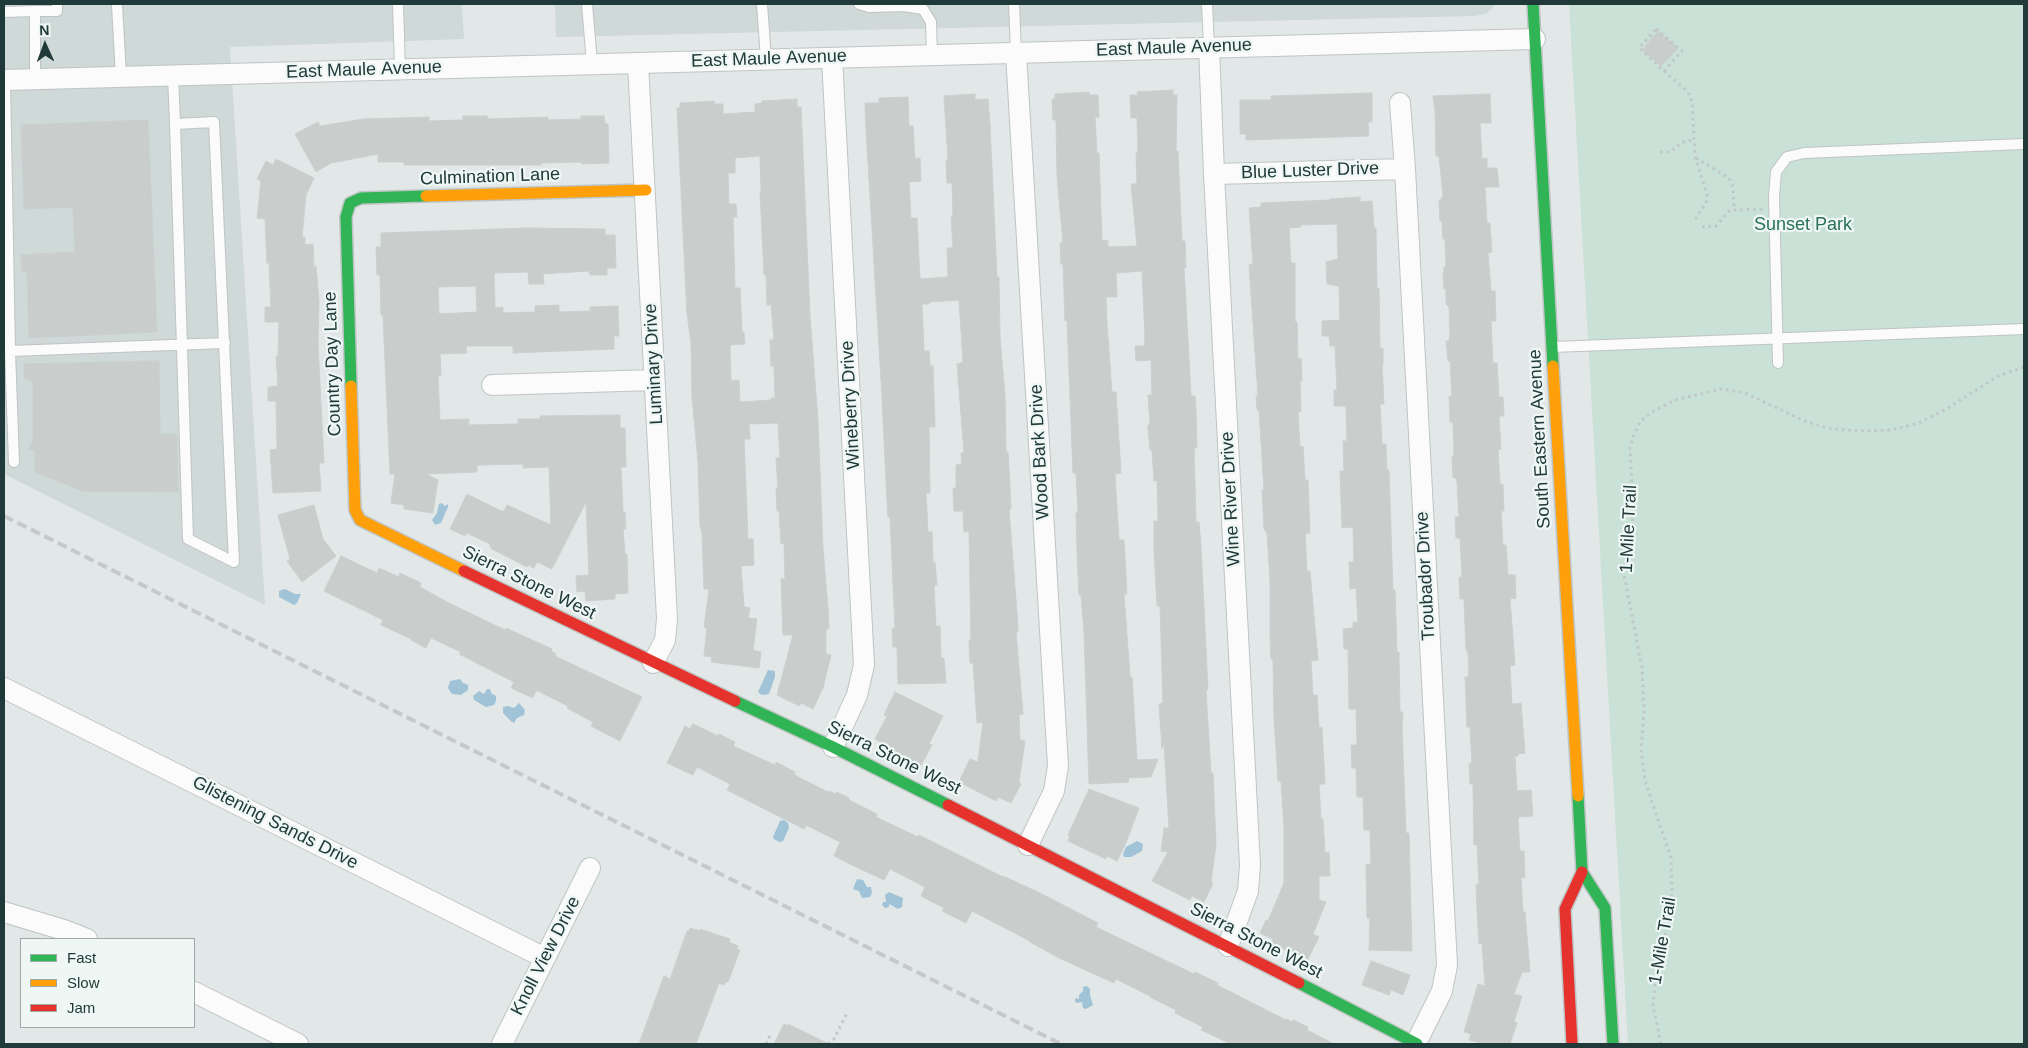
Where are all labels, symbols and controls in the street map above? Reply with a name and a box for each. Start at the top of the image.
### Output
north arrow [20,20,70,70]
text: N [39,22,50,38]
street label: East Maule Avenue [1096,34,1252,62]
street label: East Maule Avenue [691,45,847,73]
street label: East Maule Avenue [286,56,442,84]
street label: Blue Luster Drive [1241,158,1379,184]
street label: Culmination Lane [420,164,560,190]
park label: Sunset Park [1754,214,1852,236]
street label: Country Day Lane [320,291,346,437]
street label: Luminary Drive [640,303,668,425]
street label: Wineberry Drive [837,340,865,470]
street label: South Eastern Avenue [1525,349,1555,529]
street label: Wood Bark Drive [1026,384,1054,520]
street label: Wine River Drive [1217,431,1245,567]
street label: 1-Mile Trail [1616,484,1642,574]
street label: Troubador Drive [1412,511,1440,641]
street label: Sierra Stone West [459,541,599,625]
street label: Sierra Stone West [824,716,964,800]
street label: Glistening Sands Drive [189,772,361,874]
street label: Knoll View Drive [507,893,585,1019]
street label: 1-Mile Trail [1645,896,1681,986]
street label: Sierra Stone West [1186,898,1326,984]
legend [20,938,195,1028]
text: Fast [67,949,96,966]
text: Slow [67,974,100,991]
text: Jam [67,999,95,1016]

